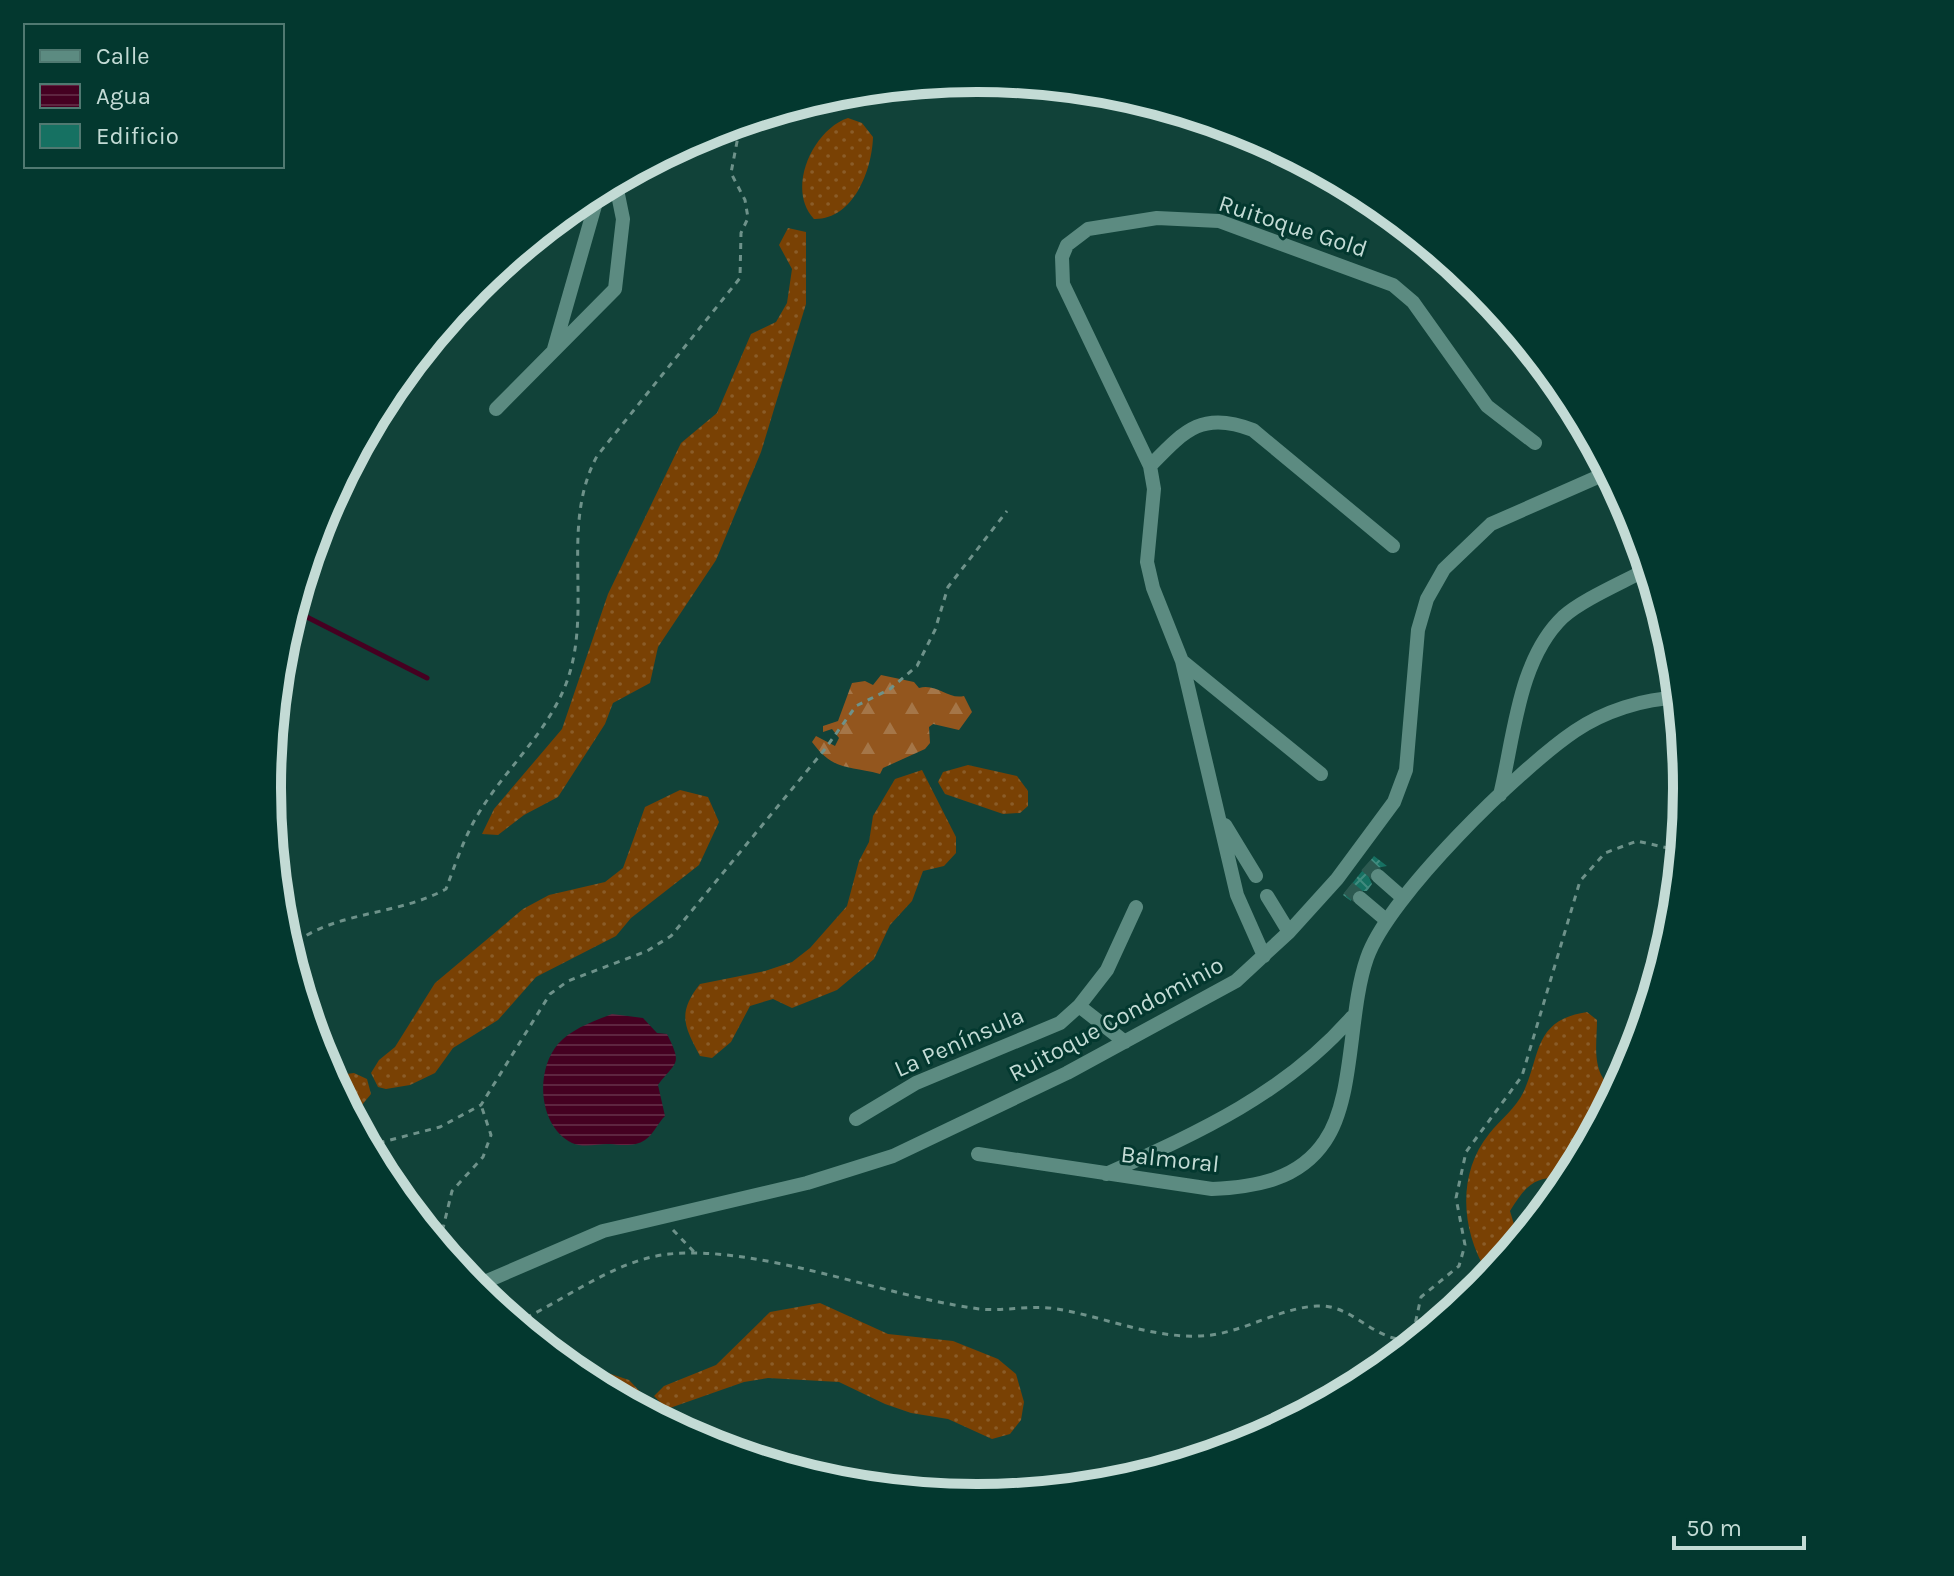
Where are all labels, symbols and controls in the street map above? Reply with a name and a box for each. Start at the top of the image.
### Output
legend [24,24,284,168]
text: Calle [96,42,150,70]
text: Agua [96,82,151,110]
text: Edificio [96,122,179,150]
street label: Ruitoque Gold [1215,189,1371,263]
street label: Ruitoque Condominio [1004,951,1228,1087]
street label: La Península [890,1001,1028,1083]
street label: Balmoral [1119,1140,1221,1178]
scale bar [1674,1500,1804,1550]
text: 50 m [1686,1514,1742,1542]

